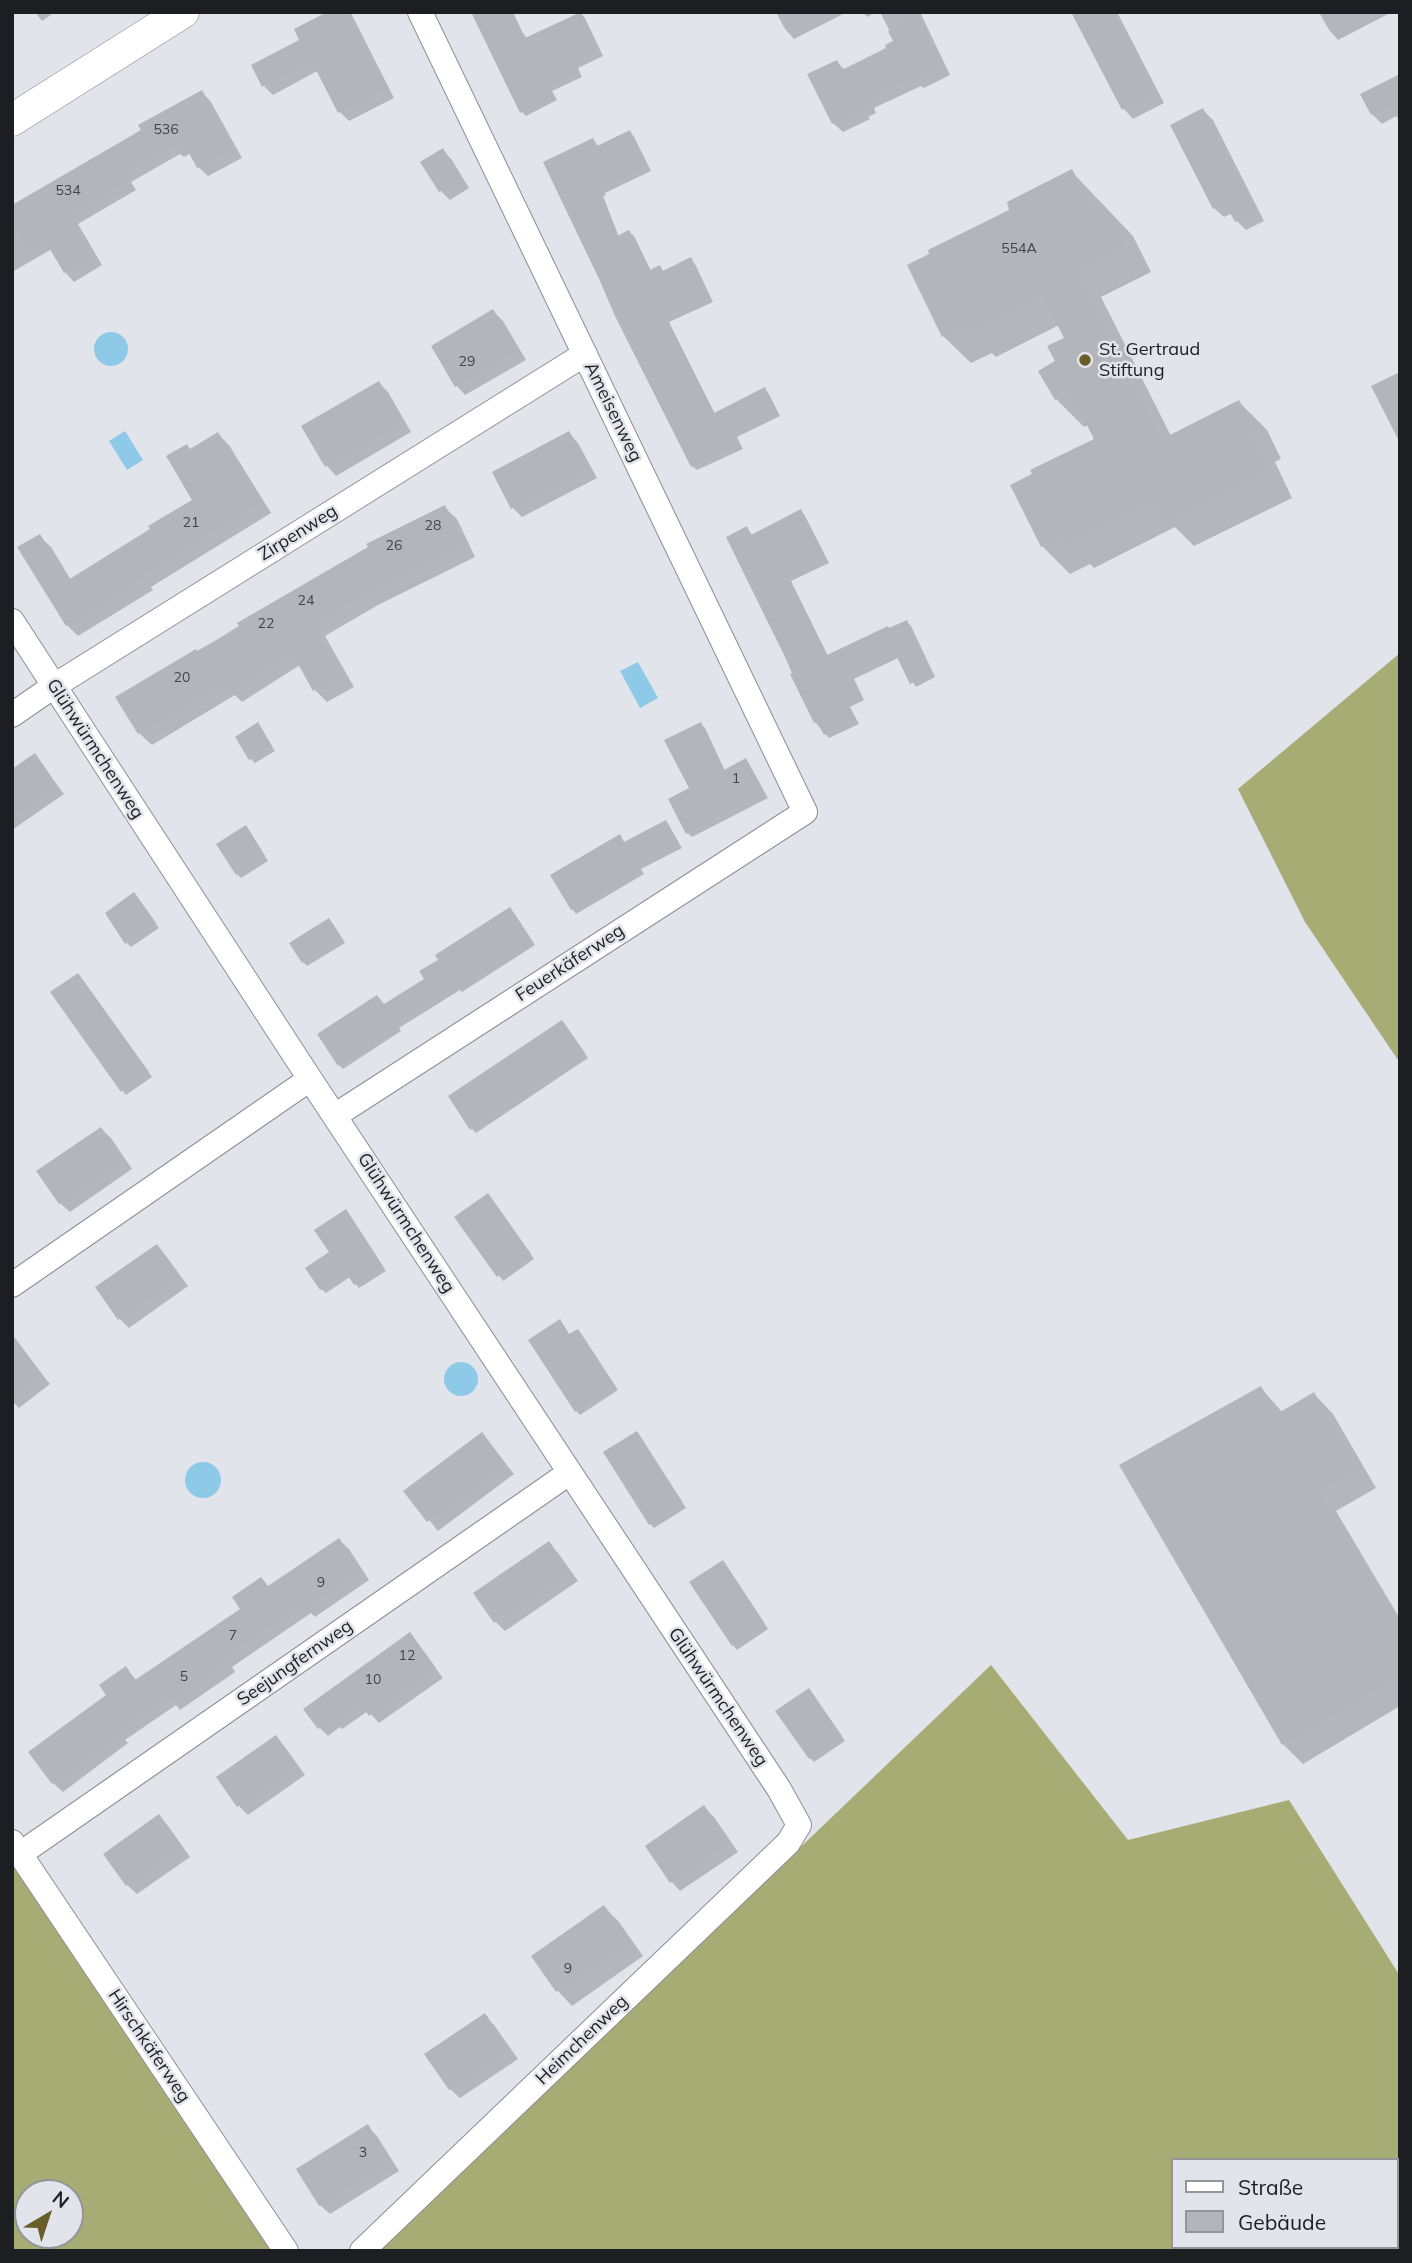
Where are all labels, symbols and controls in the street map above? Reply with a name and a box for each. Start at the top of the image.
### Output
house number: 536 [153,122,179,138]
house number: 534 [55,183,81,199]
house number: 554A [1001,241,1037,257]
place label: St. Gertraud Stiftung [1099,339,1200,382]
marker: St. Gertraud Stiftung [1077,352,1093,368]
house number: 29 [459,354,475,370]
street label: Ameisenweg [580,359,646,465]
street label: Zirpenweg [255,500,341,566]
house number: 21 [183,515,199,531]
house number: 28 [425,518,441,534]
house number: 26 [386,538,402,554]
house number: 24 [298,593,314,609]
house number: 22 [258,616,274,632]
house number: 20 [174,670,190,686]
street label: Glühwürmchenweg [42,675,148,823]
house number: 1 [732,771,740,787]
street label: Feuerkäferweg [512,920,628,1006]
street label: Glühwürmchenweg [353,1149,459,1297]
house number: 9 [317,1575,325,1591]
street label: Seejungfernweg [233,1615,357,1711]
street label: Glühwürmchenweg [664,1624,772,1770]
house number: 7 [229,1628,237,1644]
house number: 12 [399,1648,415,1664]
house number: 5 [180,1669,188,1685]
house number: 10 [365,1672,381,1688]
house number: 9 [564,1961,572,1977]
street label: Hirschkäferweg [103,1985,195,2107]
street label: Heimchenweg [532,1991,632,2089]
house number: 3 [359,2145,367,2161]
legend [1170,2158,1398,2249]
text: Straße [1238,2174,1303,2200]
north arrow [14,2179,84,2249]
text: N [48,2185,74,2213]
text: Gebäude [1238,2209,1326,2235]

